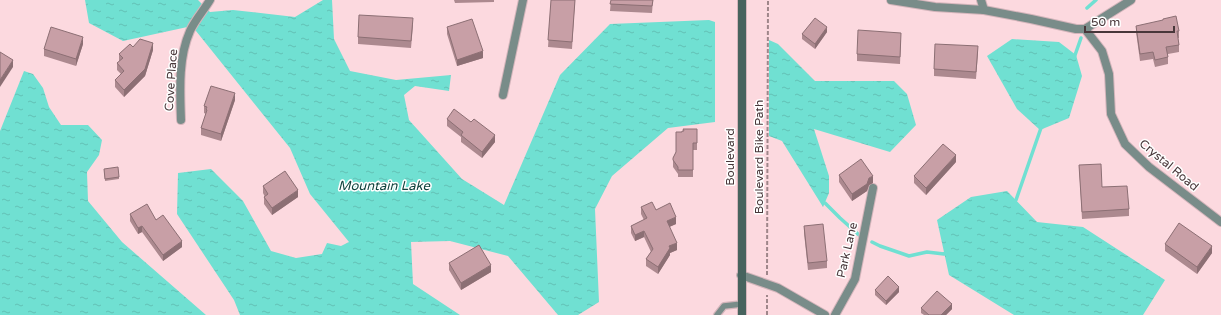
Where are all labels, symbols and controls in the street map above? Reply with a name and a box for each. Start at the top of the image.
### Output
scale bar [1085,8,1174,34]
text: 50 m [1091,15,1120,29]
street label: Cove Place [162,48,180,112]
street label: Boulevard Bike Path [752,100,766,214]
street label: Boulevard [723,128,737,186]
street label: Crystal Road [1137,136,1201,194]
water label: Mountain Lake [338,178,431,194]
street label: Park Lane [834,221,860,279]

